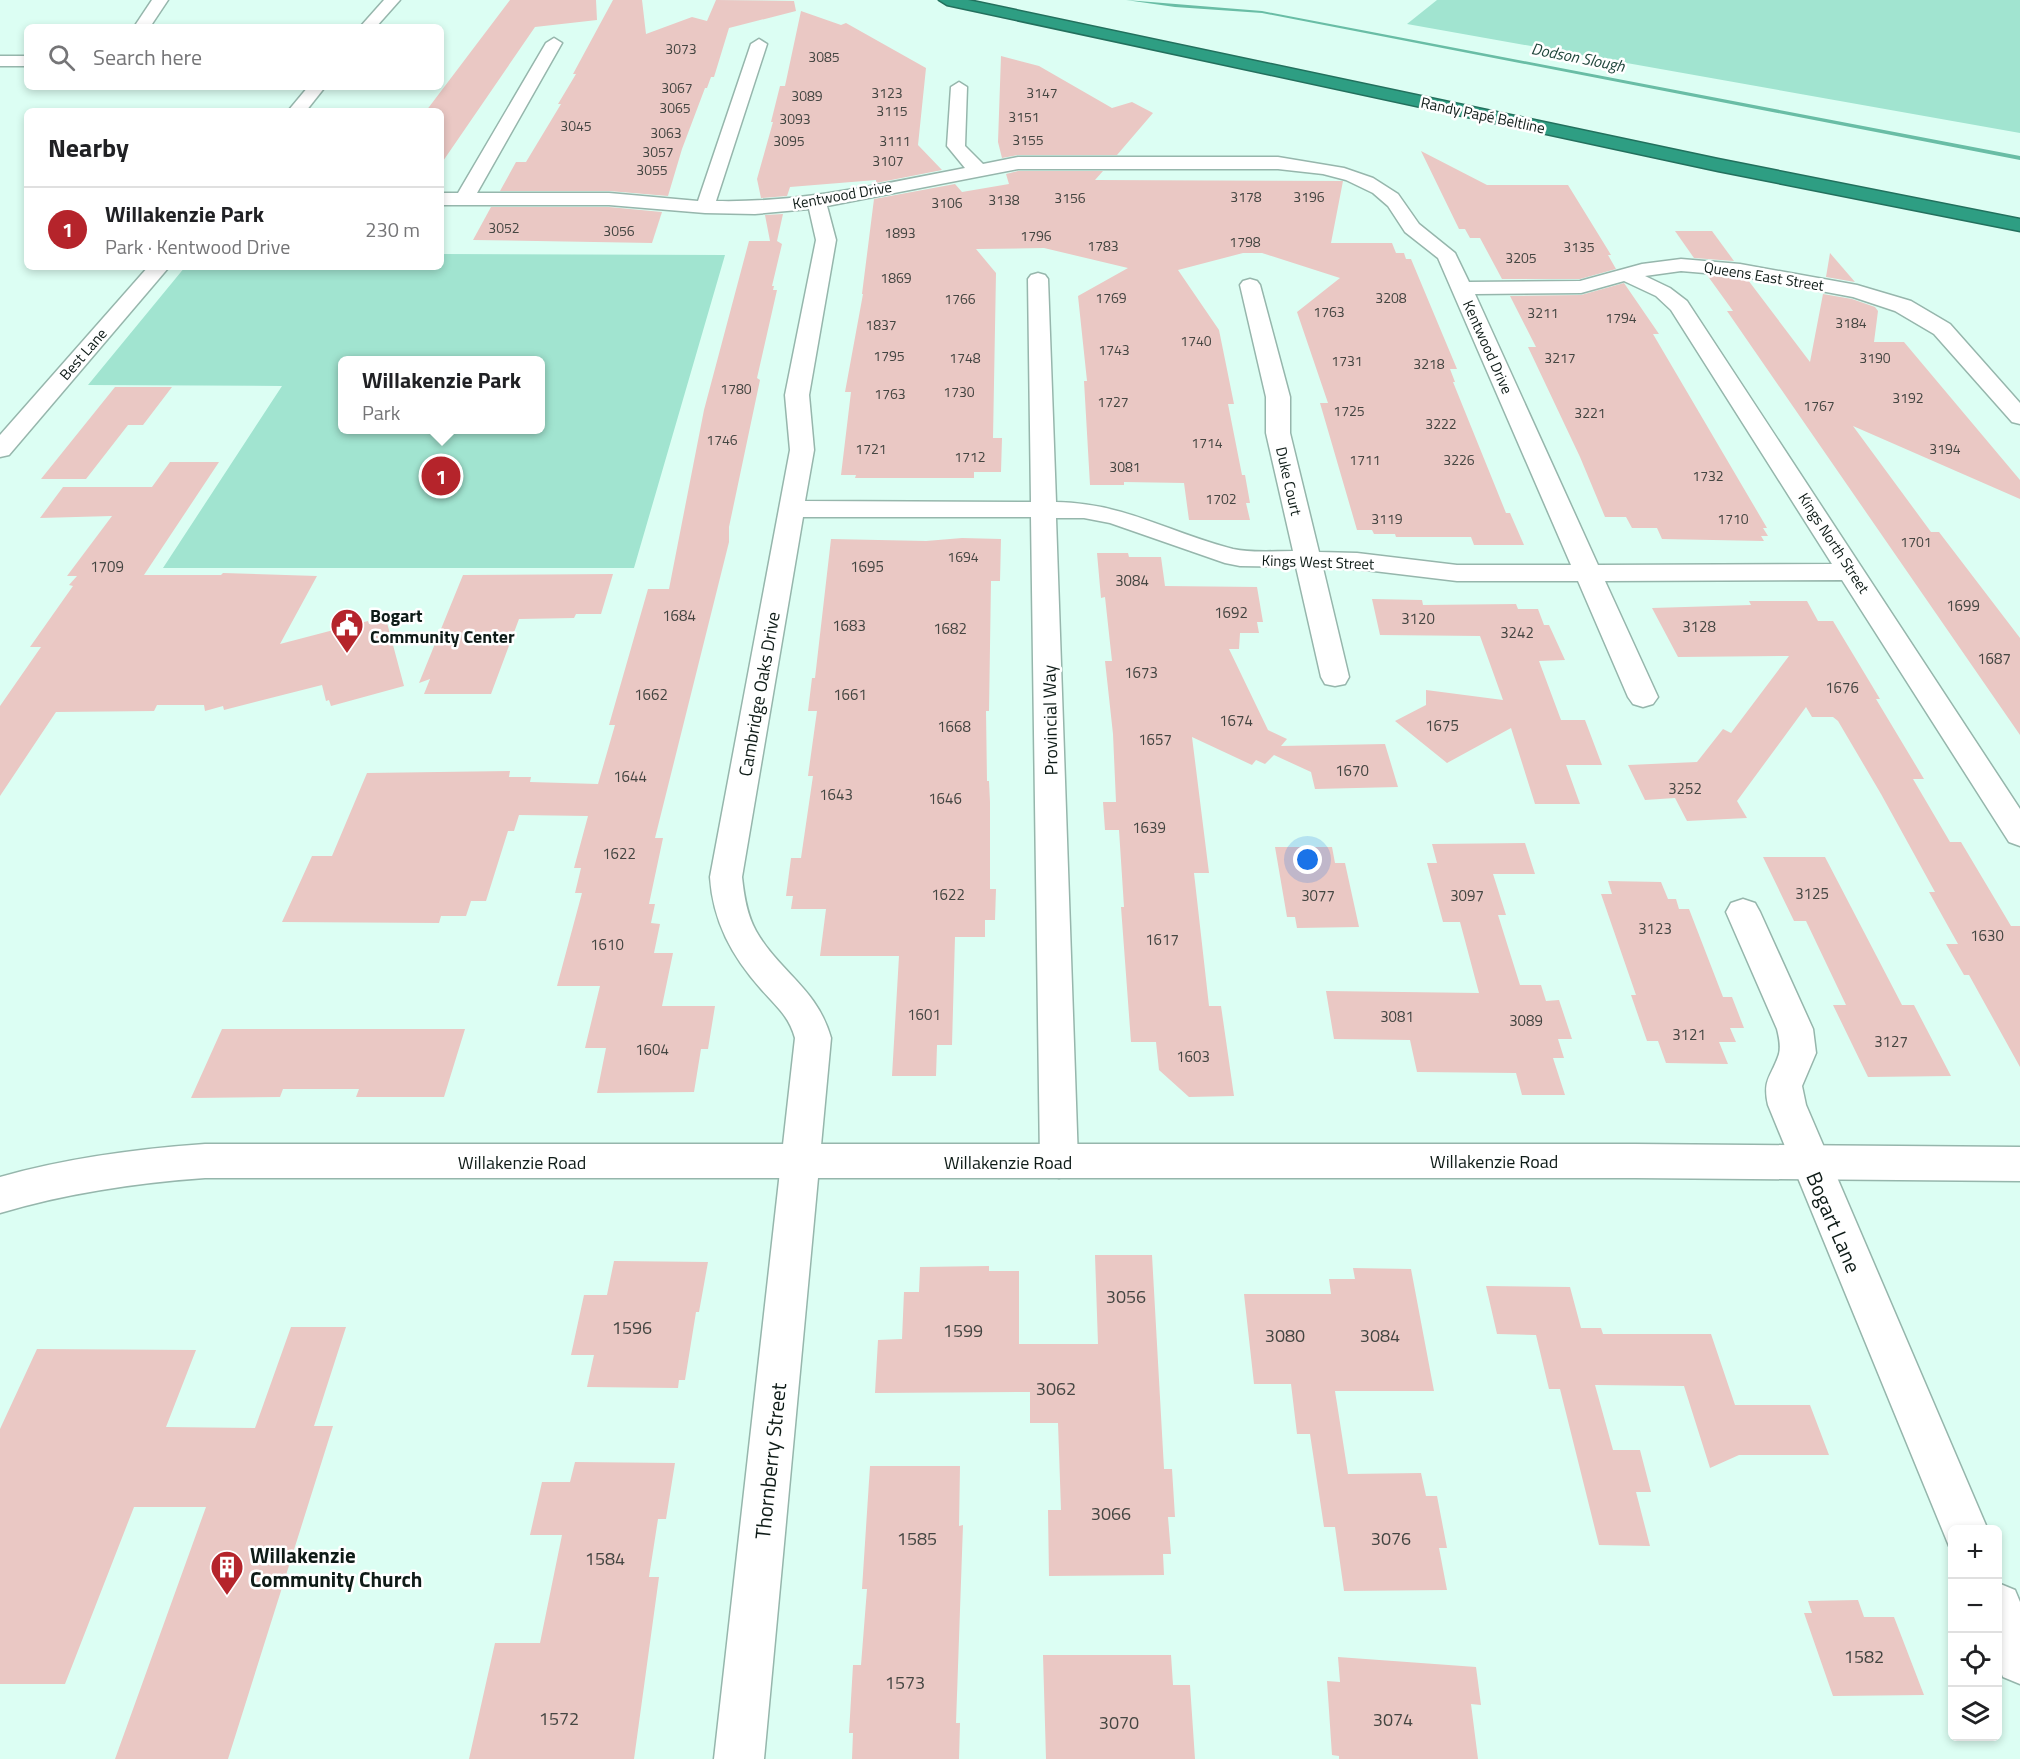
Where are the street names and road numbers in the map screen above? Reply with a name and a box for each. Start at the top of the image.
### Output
street label: Randy Papé Beltline [1419,91,1547,139]
street label: Kentwood Drive [791,175,893,215]
street label: Queens East Street [1702,255,1826,297]
street label: Kentwood Drive [1457,296,1519,398]
street label: Best Lane [54,323,112,385]
street label: Duke Court [1270,444,1308,518]
street label: Kings North Street [1793,488,1876,599]
street label: Kings West Street [1261,549,1375,575]
street label: Cambridge Oaks Drive [731,610,787,778]
street label: Provincial Way [1036,664,1064,776]
street label: Willakenzie Road [1430,1148,1558,1175]
street label: Willakenzie Road [458,1149,586,1176]
street label: Willakenzie Road [944,1149,1072,1176]
street label: Bogart Lane [1798,1166,1870,1278]
street label: Thornberry Street [746,1381,794,1541]

